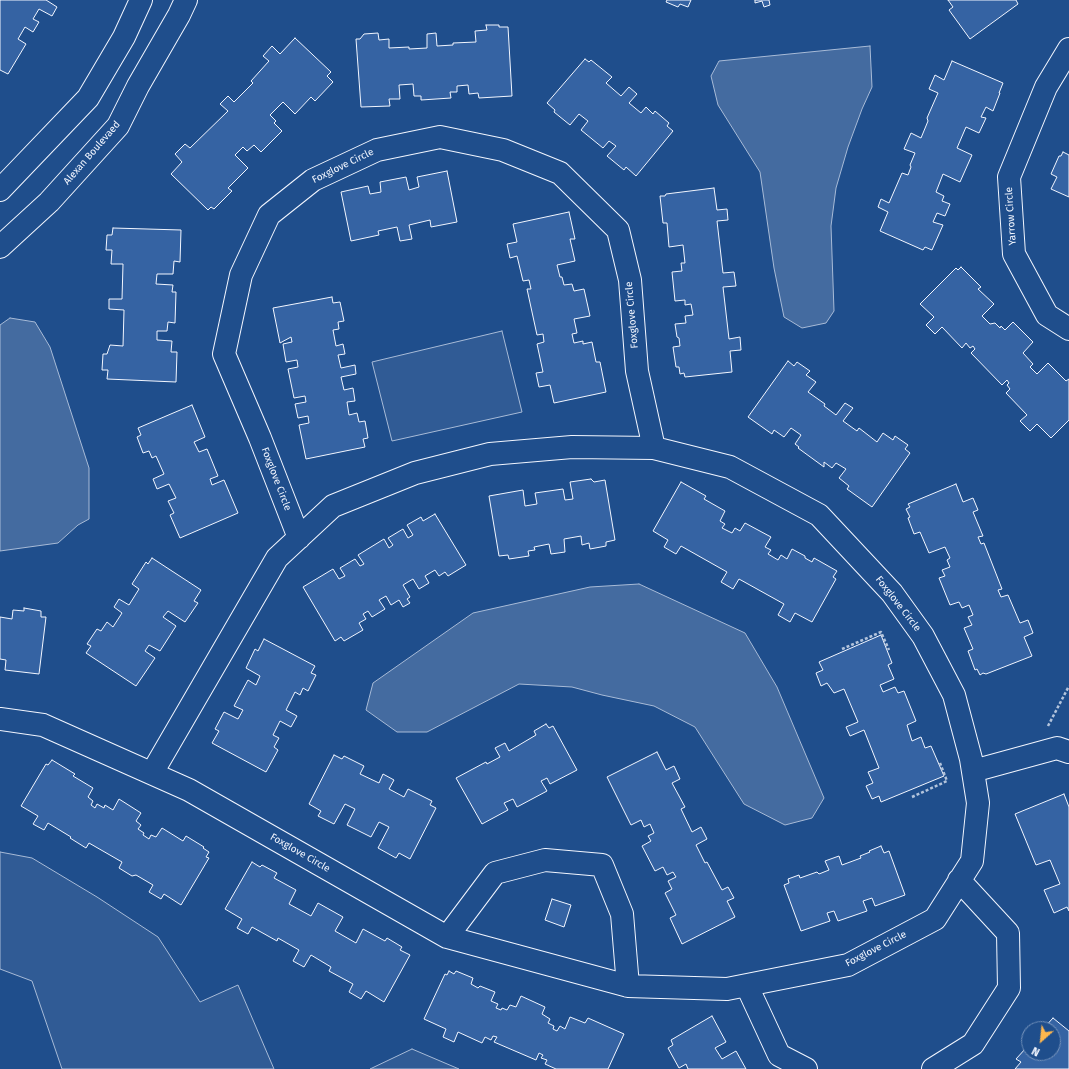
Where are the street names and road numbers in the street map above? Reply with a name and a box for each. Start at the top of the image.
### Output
street label: Alexan Boulevaed [61,119,123,187]
street label: Foxglove Circle [310,146,376,186]
street label: Yarrow Circle [1003,186,1019,246]
street label: Foxglove Circle [623,281,641,349]
street label: Foxglove Circle [258,446,294,512]
street label: Foxglove Circle [873,574,923,634]
street label: Foxglove Circle [268,831,332,875]
street label: Foxglove Circle [843,928,909,970]

